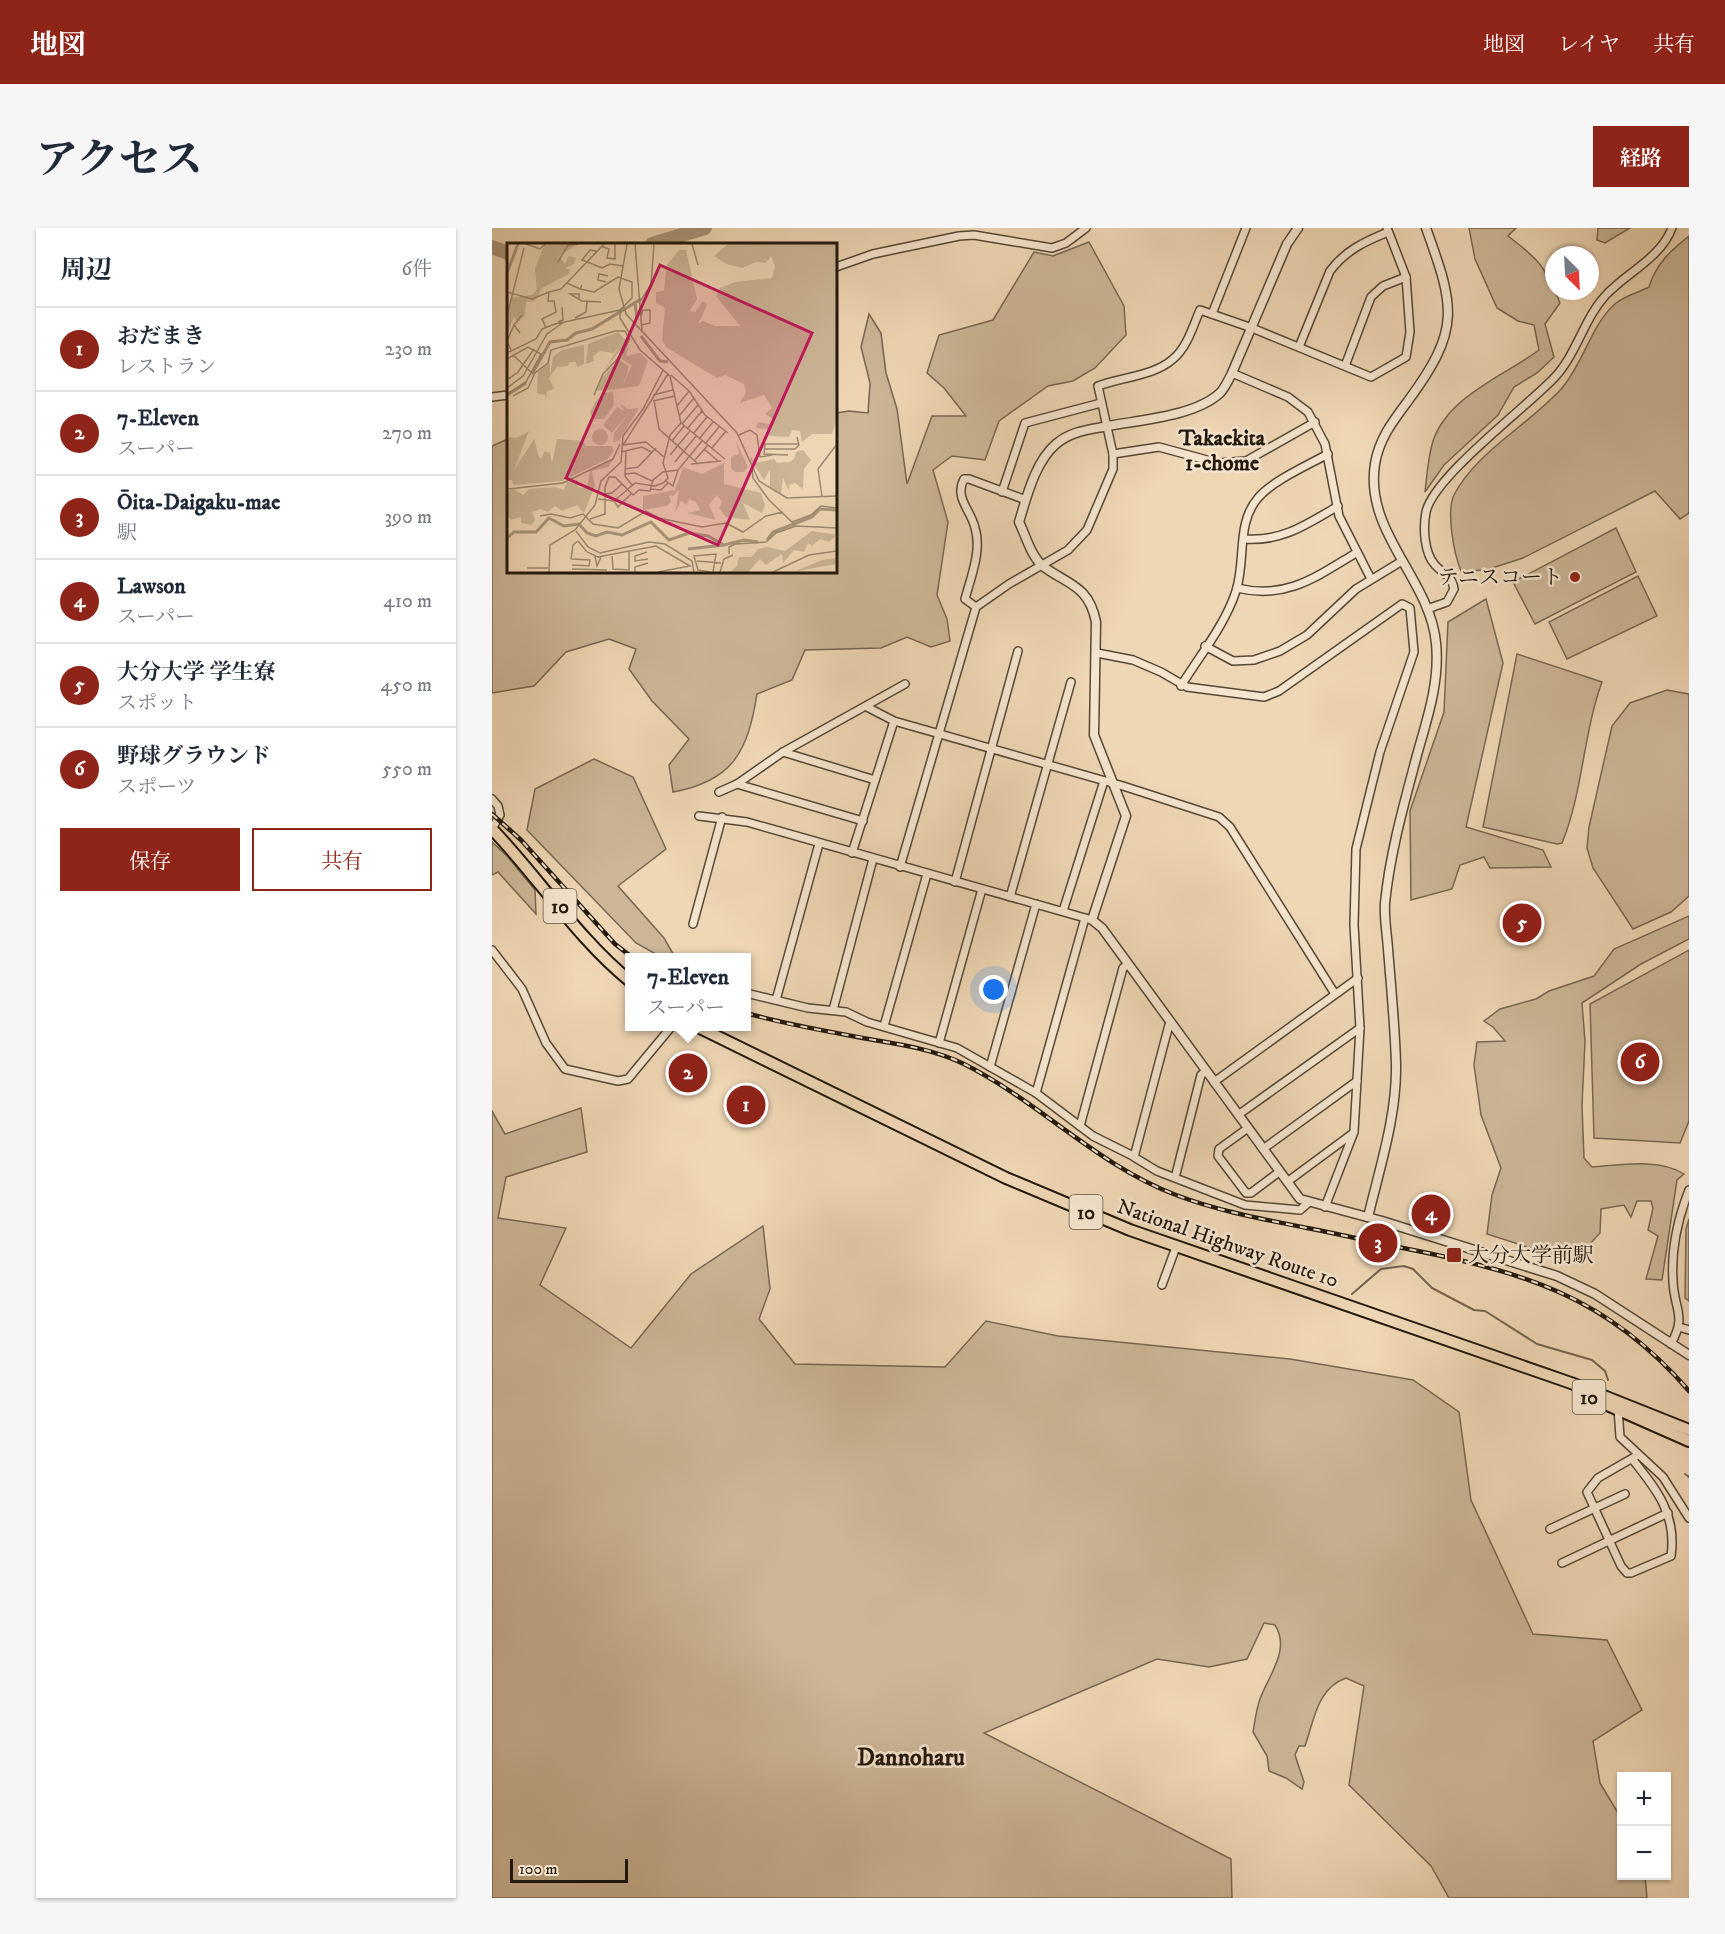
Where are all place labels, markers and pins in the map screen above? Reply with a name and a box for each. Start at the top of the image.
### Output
place label: テニスコート [1438,565,1563,591]
marker: テニスコート [1568,570,1582,584]
pin: 5 [1502,900,1542,946]
pin: 6 [1620,1040,1660,1084]
pin: 2 [668,1050,708,1096]
pin: 1 [726,1082,766,1128]
pin: 4 [1412,1192,1450,1236]
pin: 3 [1358,1220,1398,1266]
place label: 大分大学前駅 [1468,1243,1594,1269]
marker: 大分大学前駅 [1445,1246,1463,1264]

